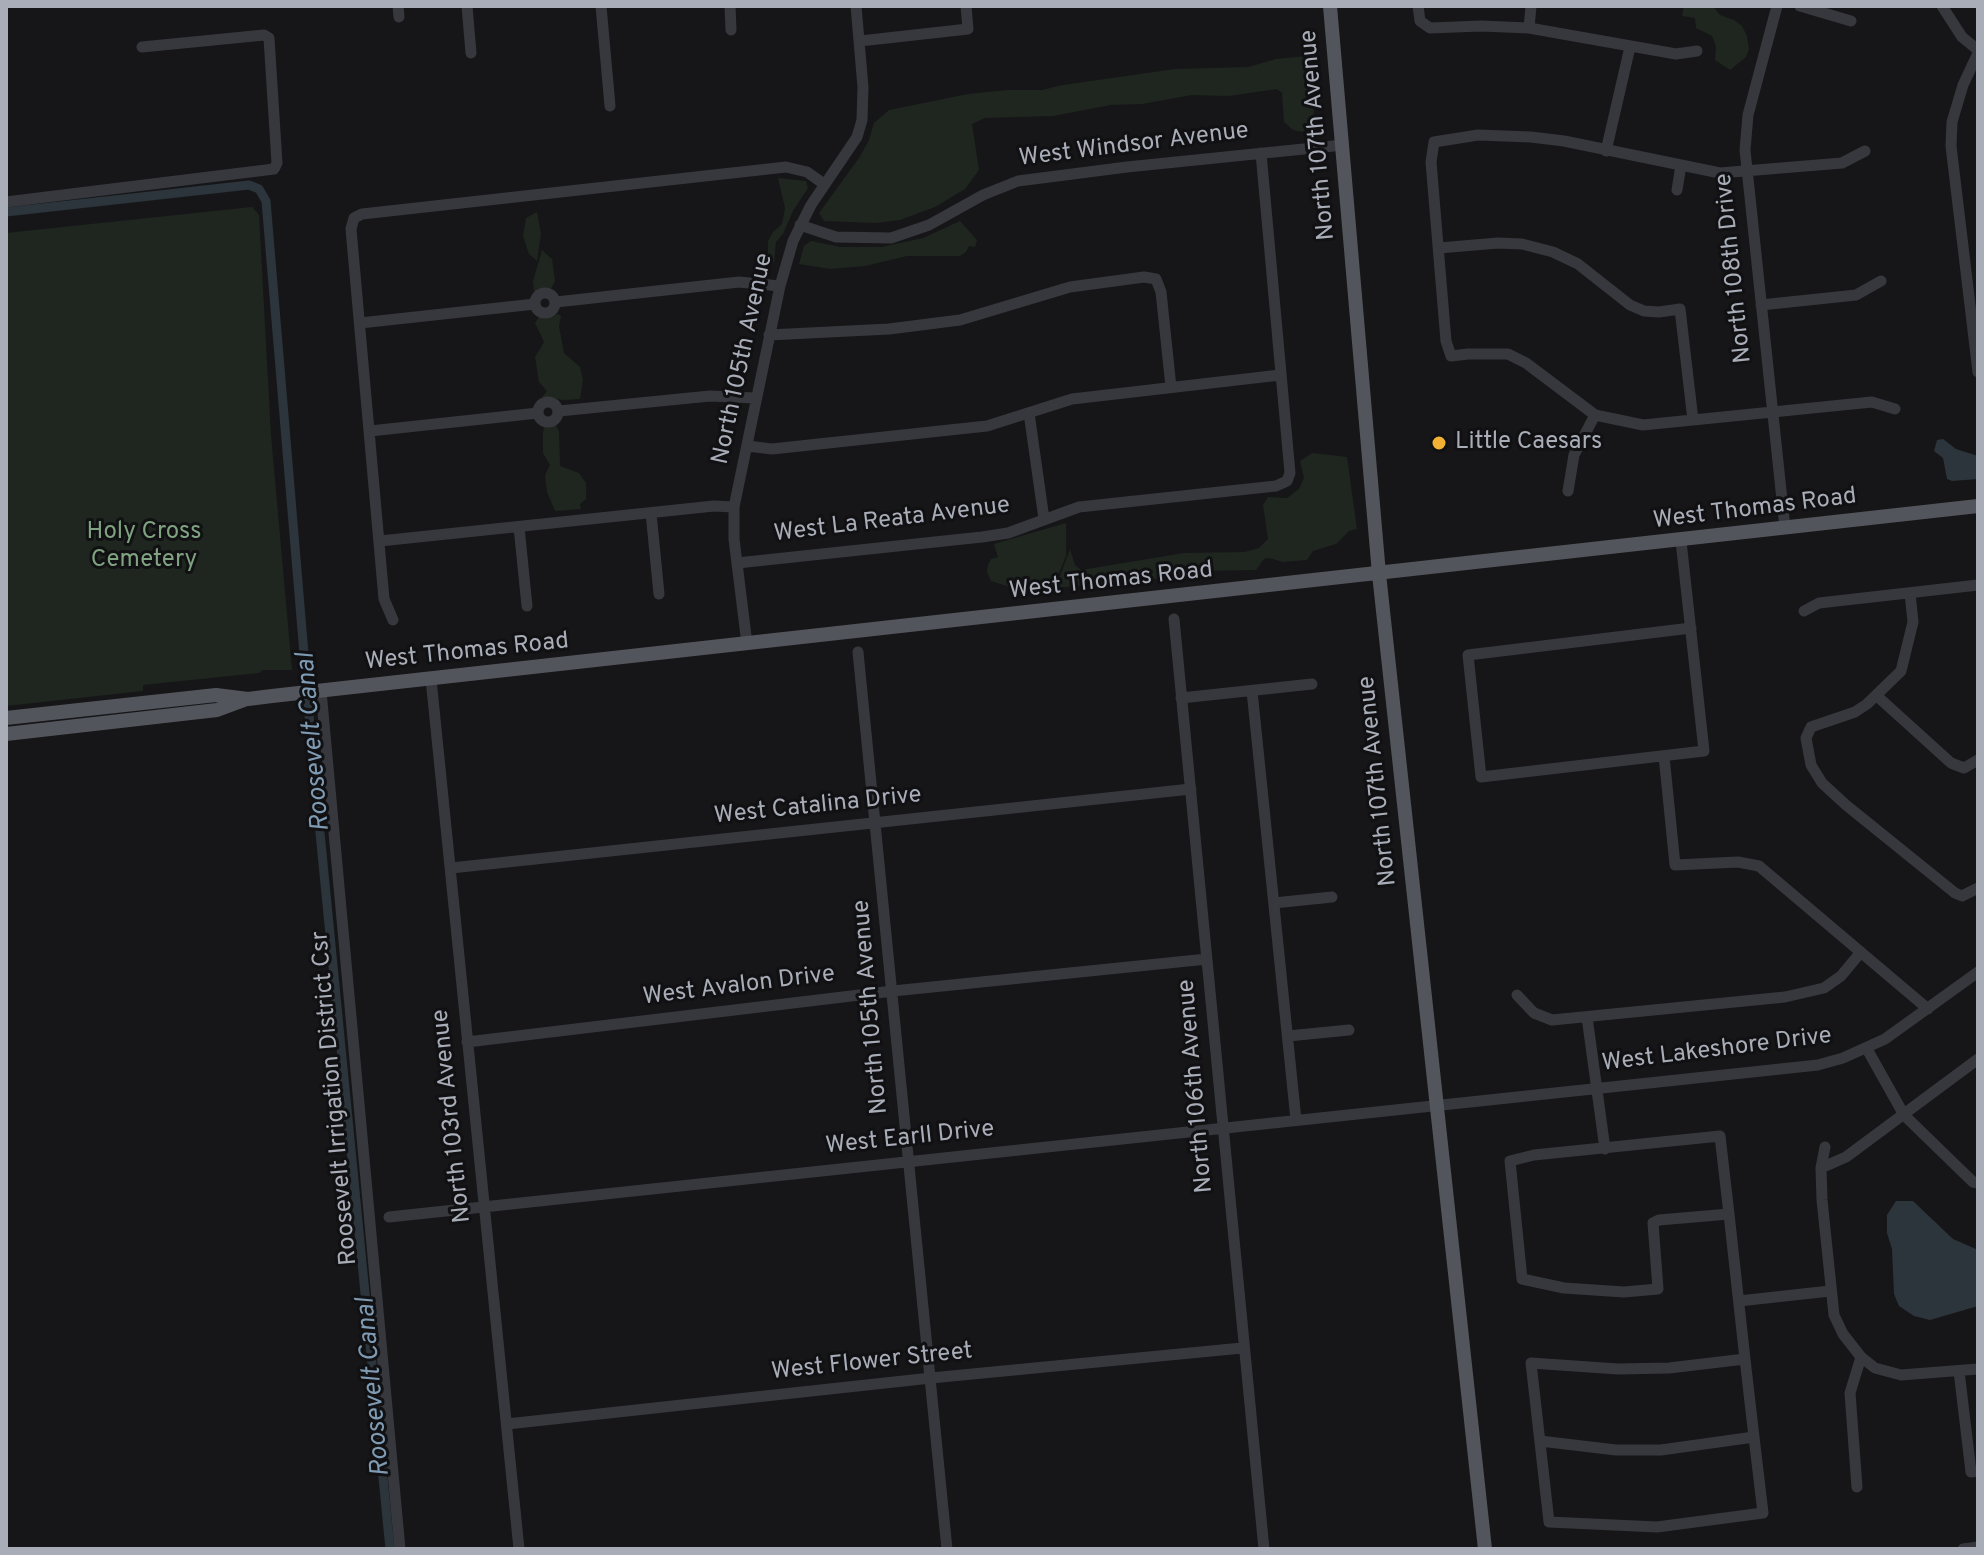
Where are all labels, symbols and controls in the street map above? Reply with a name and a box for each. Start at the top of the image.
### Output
street label: North 107th Avenue [1295,29,1343,241]
street label: West Windsor Avenue [1018,118,1250,174]
street label: North 108th Drive [1711,172,1759,364]
street label: North 105th Avenue [708,251,780,467]
place label: Little Caesars [1455,429,1602,457]
marker: Little Caesars [1430,434,1448,452]
street label: West Thomas Road [1652,483,1858,537]
street label: West La Reata Avenue [772,492,1012,550]
park label: Holy Cross Cemetery [87,519,201,575]
street label: West Thomas Road [1008,557,1214,607]
street label: West Thomas Road [364,628,570,678]
water label: Roosevelt Canal [292,651,338,833]
street label: North 107th Avenue [1354,674,1404,888]
street label: West Catalina Drive [713,782,923,832]
street label: North 105th Avenue [848,899,896,1115]
street label: Roosevelt Irrigation District Csr [307,930,365,1266]
street label: West Avalon Drive [641,961,837,1013]
street label: North 106th Avenue [1173,978,1221,1194]
street label: North 103rd Avenue [427,1008,479,1224]
street label: West Lakeshore Drive [1600,1023,1834,1079]
street label: West Earll Drive [824,1116,996,1162]
water label: Roosevelt Canal [352,1296,398,1478]
street label: West Flower Street [770,1338,974,1388]

